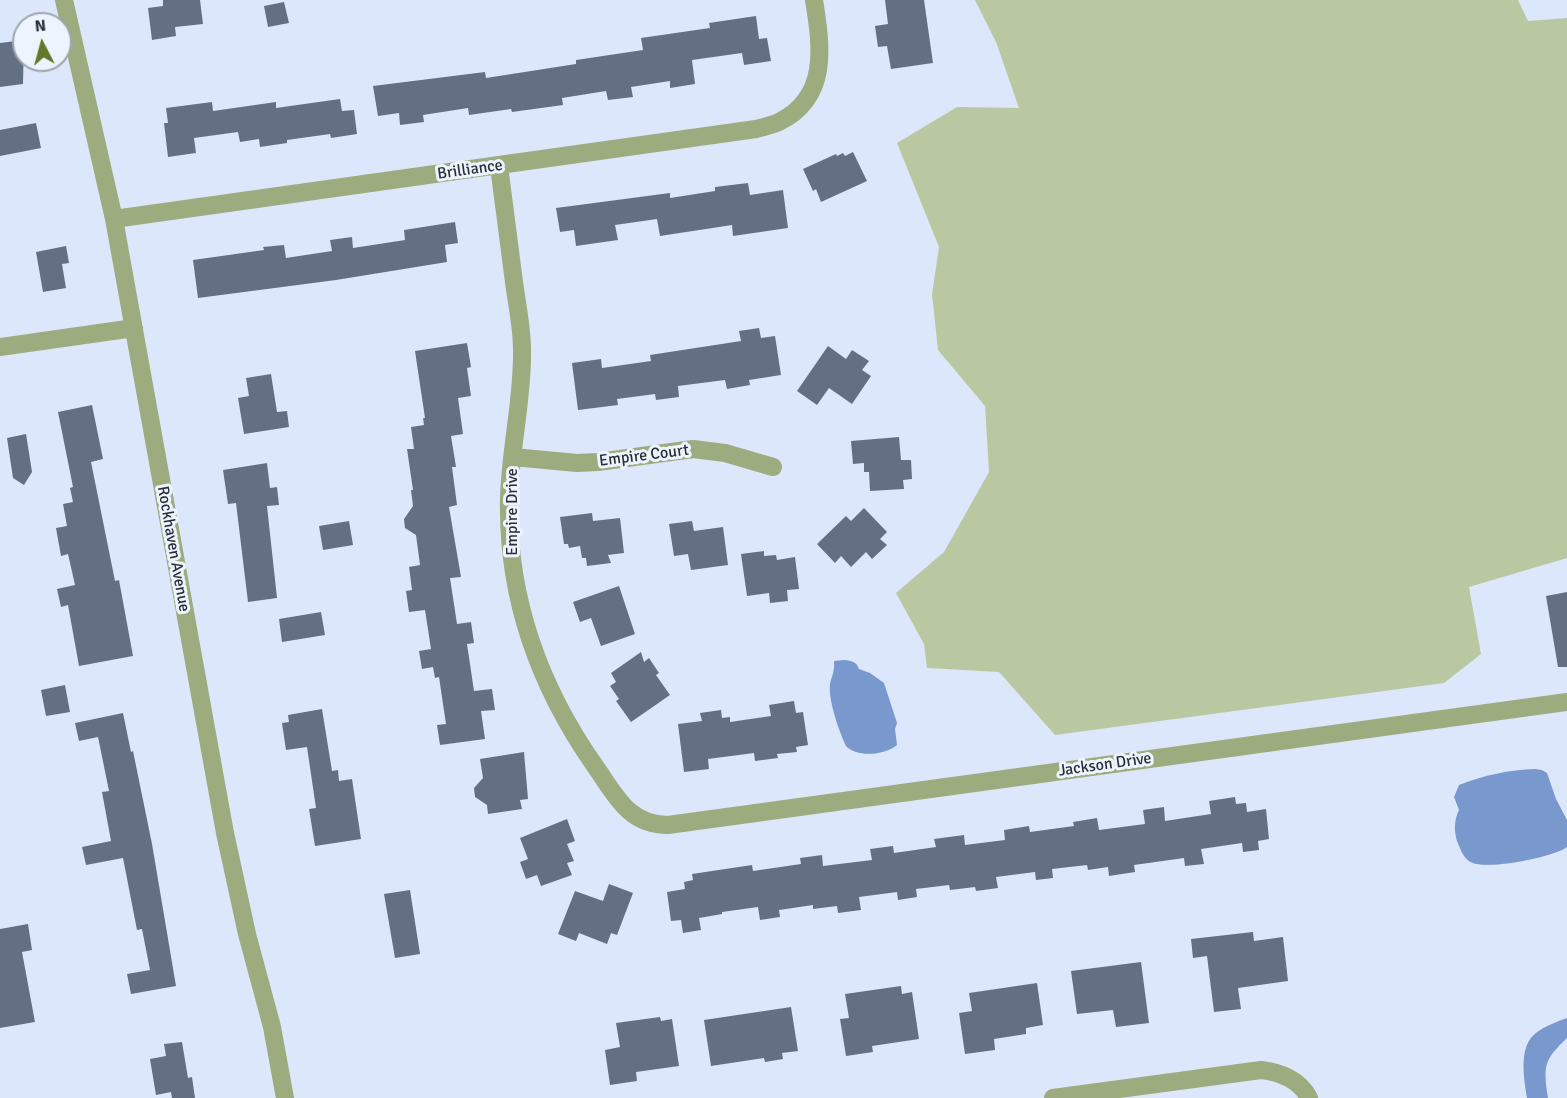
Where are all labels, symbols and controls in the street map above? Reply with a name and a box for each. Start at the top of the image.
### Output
north arrow [12,12,72,72]
text: N [34,16,47,37]
street label: Brilliance [436,156,504,184]
street label: Empire Court [598,441,690,471]
street label: Empire Drive [503,468,523,556]
street label: Rockhaven Avenue [152,485,194,613]
street label: Jackson Drive [1057,749,1153,781]

